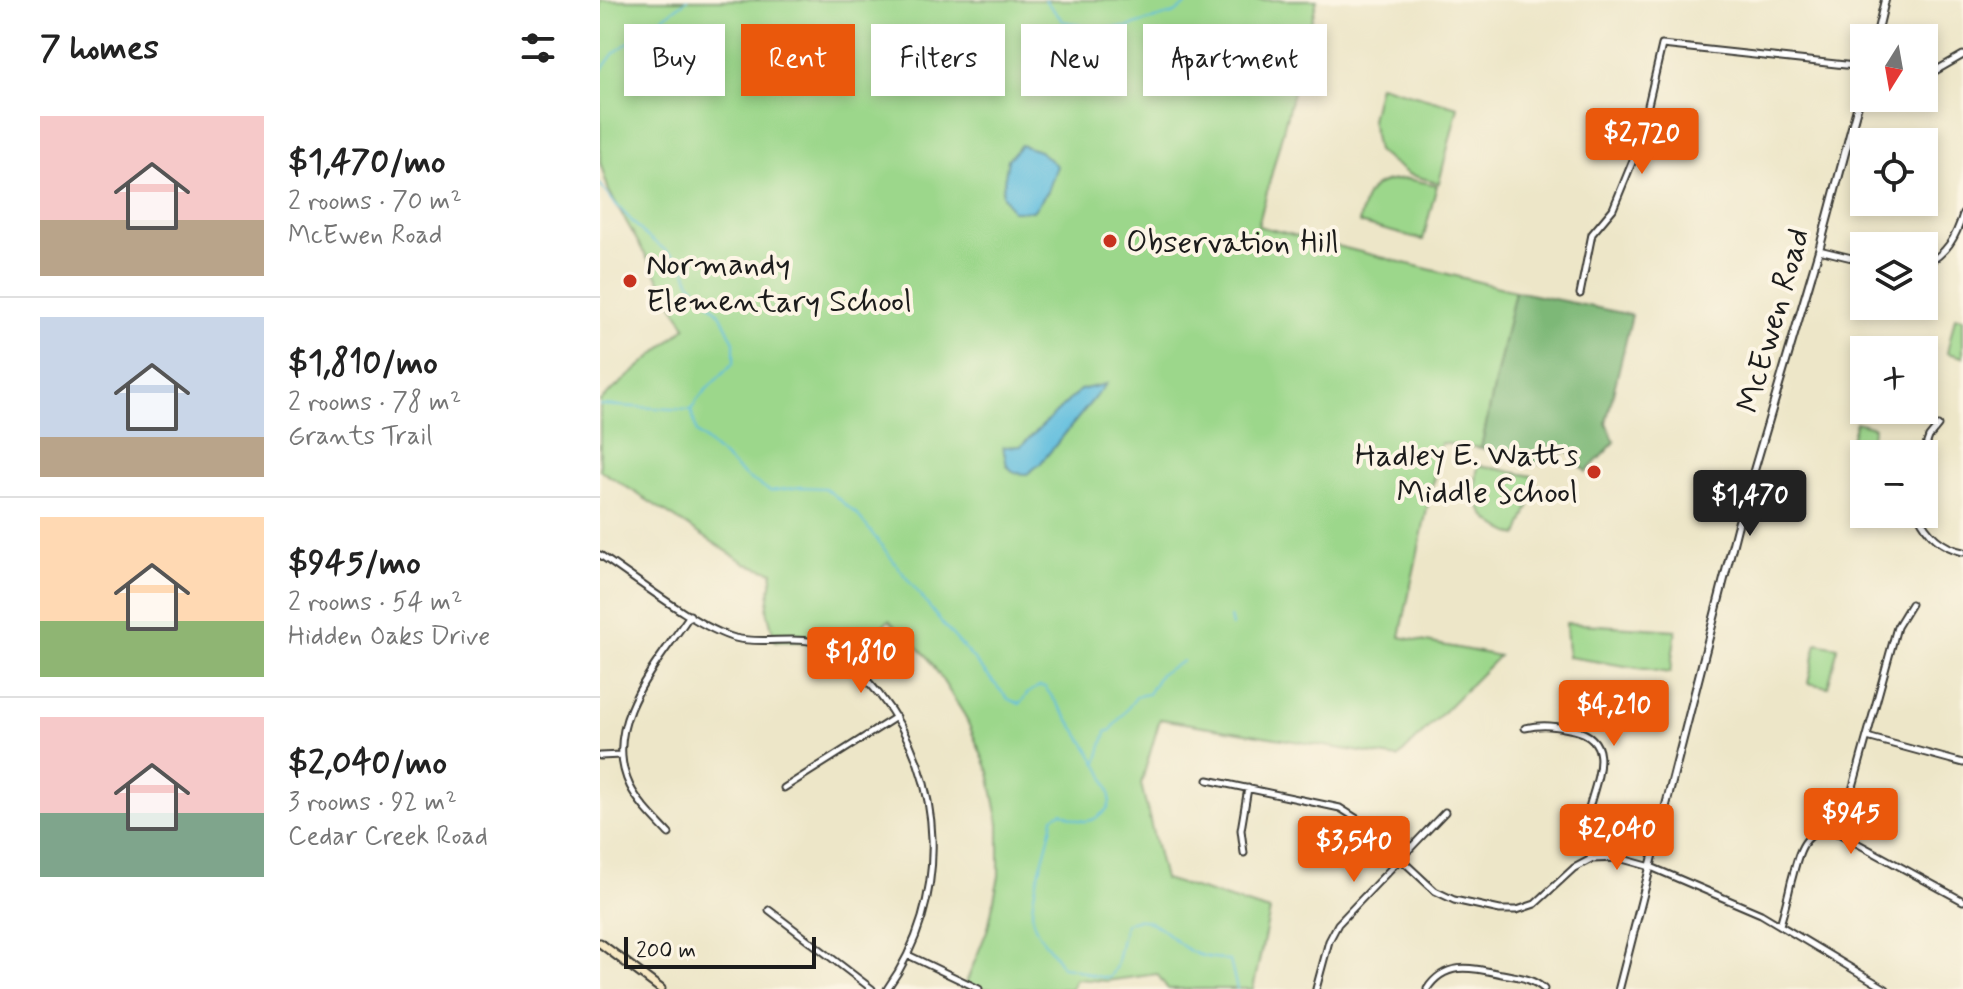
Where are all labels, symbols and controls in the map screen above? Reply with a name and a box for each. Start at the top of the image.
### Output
chip: Buy [624,24,725,96]
chip: Rent [741,24,855,96]
chip: Filters [871,24,1005,96]
chip: New [1021,24,1127,96]
chip: Apartment [1143,24,1327,96]
north arrow [1850,24,1938,112]
map controls [1850,24,1938,528]
text: 7 homes [40,26,159,71]
icon: filters [516,26,560,70]
pin: $2,720 [1577,108,1707,176]
text: $2,720 [1604,117,1680,151]
button: locate [1850,128,1938,216]
text: $1,470/mo [288,140,446,185]
icon: home [104,148,200,244]
text: 2 rooms · 70 m² [288,185,462,219]
text: McEwen Road [288,219,442,253]
place label: Observation Hill [1126,222,1339,264]
street label: McEwen Road [1728,223,1820,418]
marker: Observation Hill [1101,232,1119,250]
button: layers [1850,232,1938,320]
place label: Normandy Elementary School [646,244,912,323]
marker: Normandy Elementary School [621,272,639,290]
button: + [1850,336,1938,424]
text: $1,810/mo [288,341,438,386]
icon: home [104,349,200,445]
text: 2 rooms · 78 m² [288,386,461,420]
text: Grants Trail [288,420,433,454]
place label: Hadley E. Watts Middle School [1355,435,1578,514]
button: − [1850,440,1938,528]
marker: Hadley E. Watts Middle School [1585,463,1603,481]
pin: $1,470 [1685,470,1815,538]
text: $1,470 [1711,479,1789,513]
text: $945/mo [288,541,421,586]
icon: home [104,549,200,645]
text: 2 rooms · 54 m² [288,586,463,620]
text: Hidden Oaks Drive [288,620,490,654]
pin: $1,810 [796,627,926,695]
text: $1,810 [825,636,897,670]
pin: $4,210 [1549,680,1679,748]
text: $4,210 [1577,689,1651,723]
text: $2,040/mo [288,741,447,786]
icon: home [104,749,200,845]
text: 3 rooms · 92 m² [288,786,457,820]
pin: $945 [1804,788,1898,856]
text: $945 [1822,797,1880,831]
pin: $2,040 [1552,804,1682,872]
text: $2,040 [1578,813,1656,847]
pin: $3,540 [1289,816,1419,884]
text: Cedar Creek Road [288,820,488,854]
text: $3,540 [1316,825,1392,859]
scale bar [624,933,816,969]
text: 200 m [636,937,696,965]

